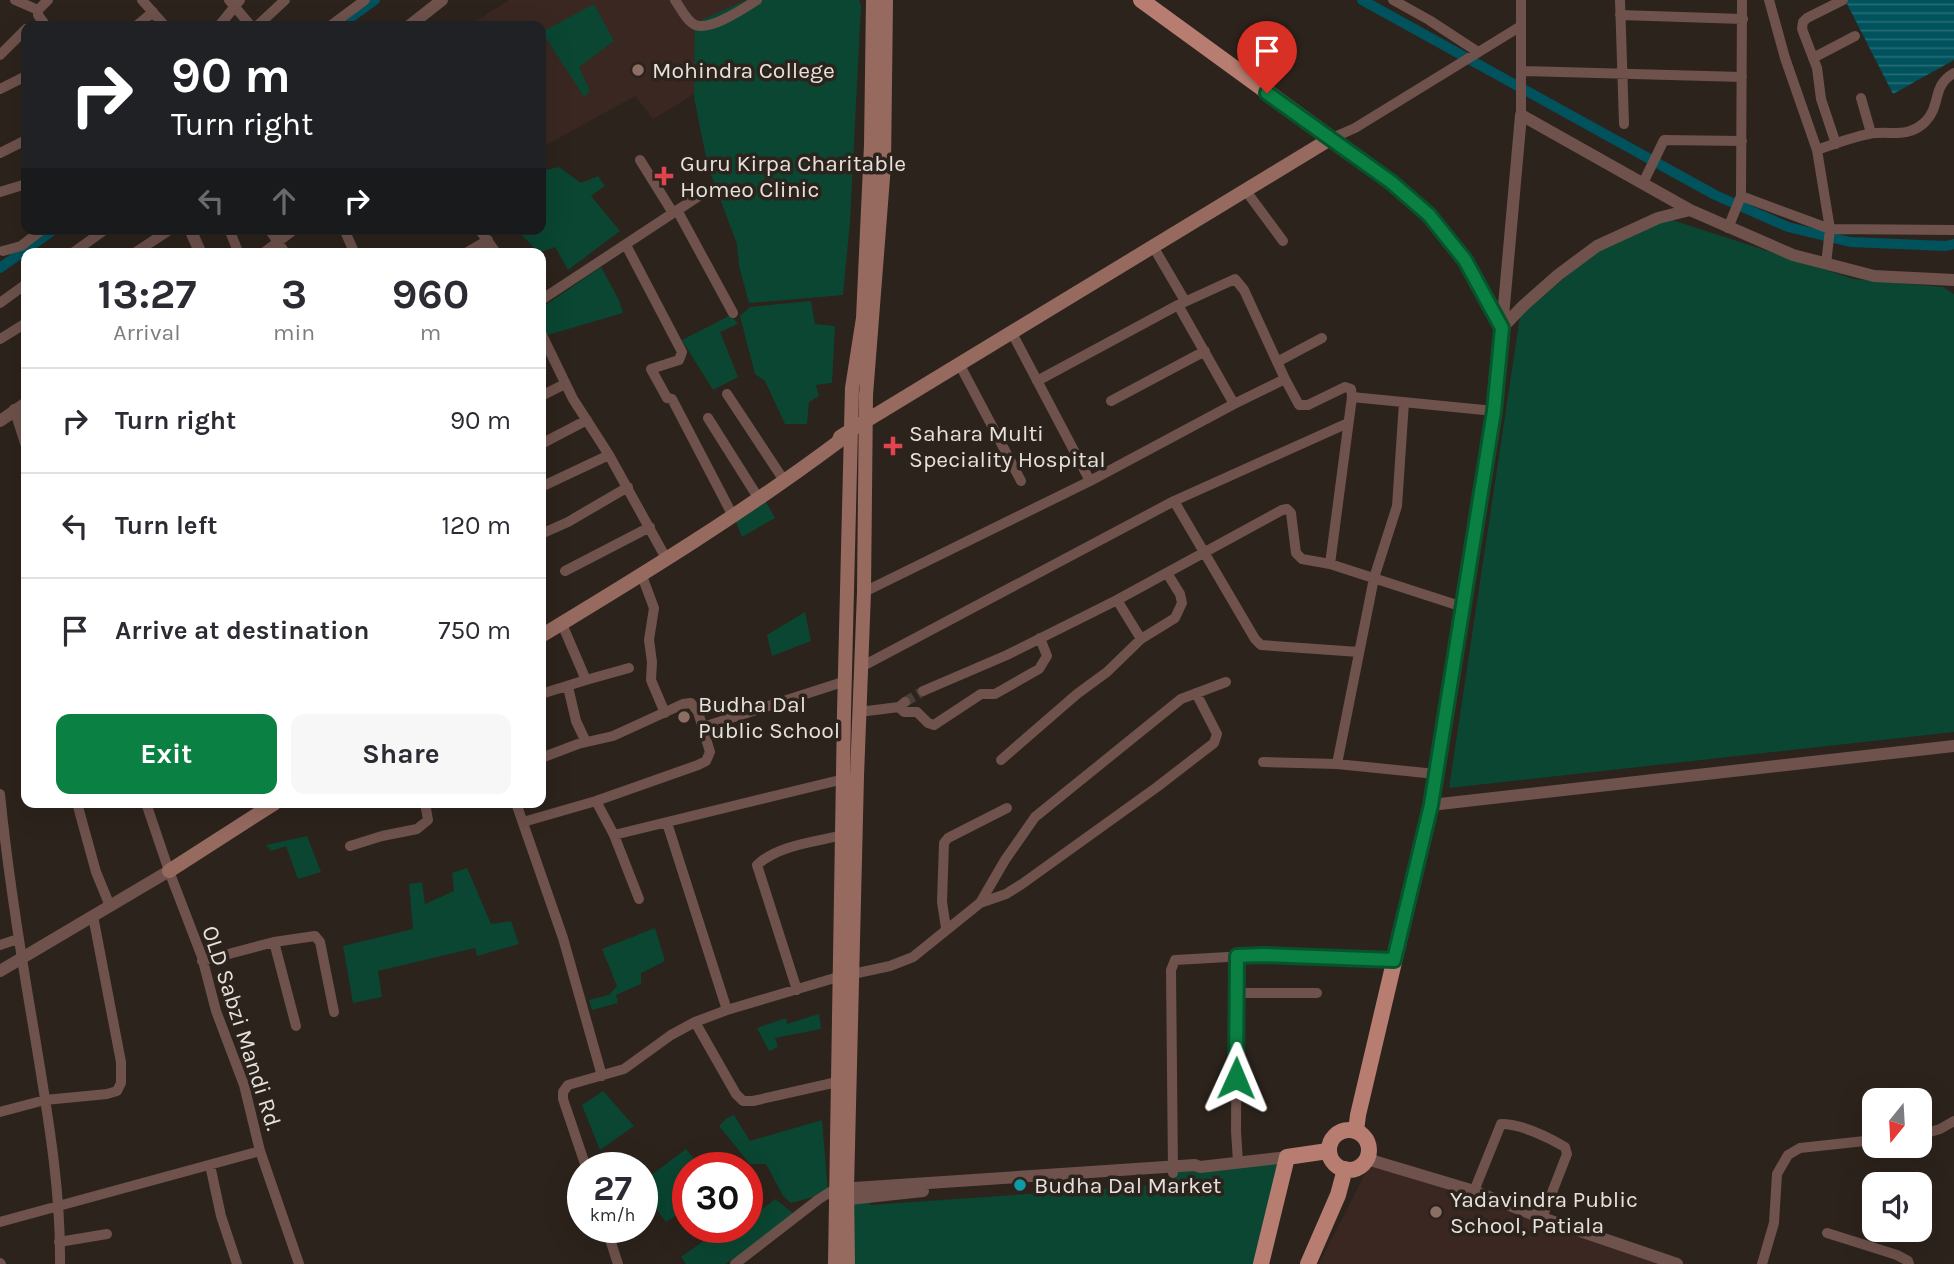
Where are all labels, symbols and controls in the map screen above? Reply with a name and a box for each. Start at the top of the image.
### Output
pin [1237,21,1297,93]
icon: arrive [1248,32,1286,70]
text: 90 m [171,47,291,104]
icon: right [56,49,147,140]
place label: Mohindra College [652,57,835,84]
marker: Mohindra College [630,62,646,78]
text: Turn right [171,106,313,143]
place label: Guru Kirpa Charitable Homeo Clinic [680,150,906,203]
marker: Guru Kirpa Charitable Homeo Clinic [654,166,674,186]
icon: left [192,182,230,220]
icon: ahead [265,182,303,220]
icon: right [338,182,376,220]
text: 13:27 [98,269,196,319]
text: 3 [281,269,307,319]
text: 960 [392,269,469,319]
text: Arrival [113,319,181,346]
text: min [273,319,315,346]
text: m [420,319,441,346]
icon: right [56,402,94,440]
text: Turn right [115,405,236,436]
text: 90 m [450,405,511,436]
place label: Sahara Multi Speciality Hospital [909,420,1106,473]
marker: Sahara Multi Speciality Hospital [883,436,903,456]
icon: left [56,507,94,545]
text: Turn left [115,510,217,541]
text: 120 m [441,510,511,541]
icon: arrive [56,612,94,650]
text: Arrive at destination [115,615,369,646]
text: 750 m [438,615,511,646]
place label: Budha Dal Public School [698,691,840,744]
marker: Budha Dal Public School [676,709,692,725]
button: Exit [56,714,277,794]
button: Share [291,714,511,794]
street label: OLD Sabzi Mandi Rd. [196,922,288,1134]
position arrow [1199,1041,1273,1115]
north arrow [1862,1088,1932,1158]
map controls [1862,1088,1932,1242]
speed limit sign: 30 [672,1152,763,1243]
text: 27 [593,1168,632,1209]
place label: Budha Dal Market [1034,1172,1222,1199]
button: sound [1862,1172,1932,1242]
marker: Budha Dal Market [1012,1177,1028,1193]
place label: Yadavindra Public School, Patiala [1450,1186,1638,1239]
text: km/h [590,1204,635,1226]
marker: Yadavindra Public School, Patiala [1428,1204,1444,1220]

